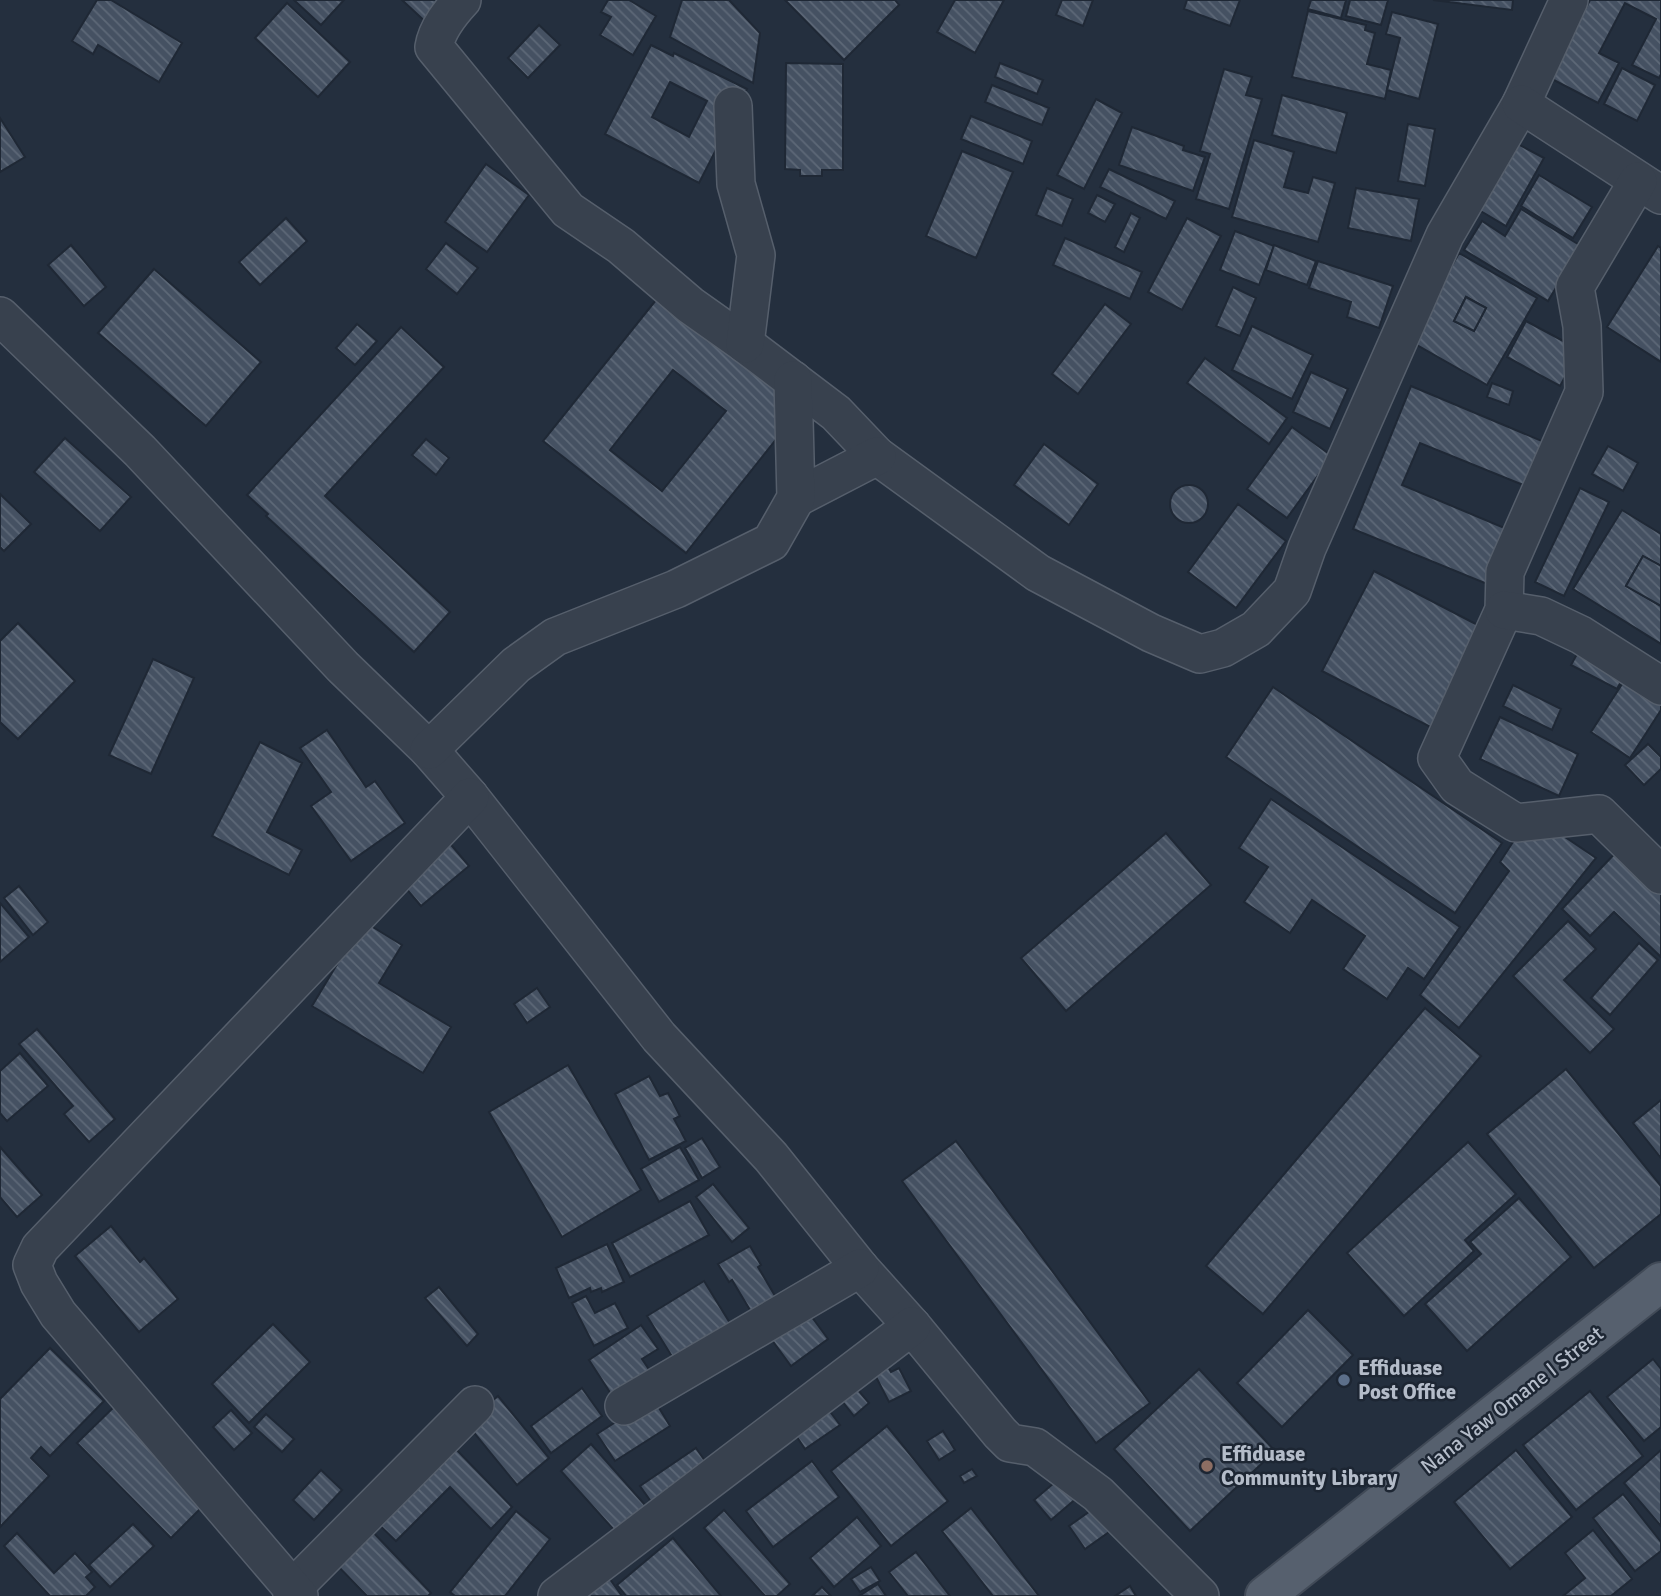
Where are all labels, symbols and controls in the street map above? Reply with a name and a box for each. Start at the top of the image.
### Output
street label: Nana Yaw Omane I Street [1415,1321,1609,1479]
place label: Effiduase Post Office [1358,1355,1456,1405]
marker: Effiduase Post Office [1336,1372,1352,1388]
place label: Effiduase Community Library [1221,1441,1398,1491]
marker: Effiduase Community Library [1199,1458,1215,1474]

